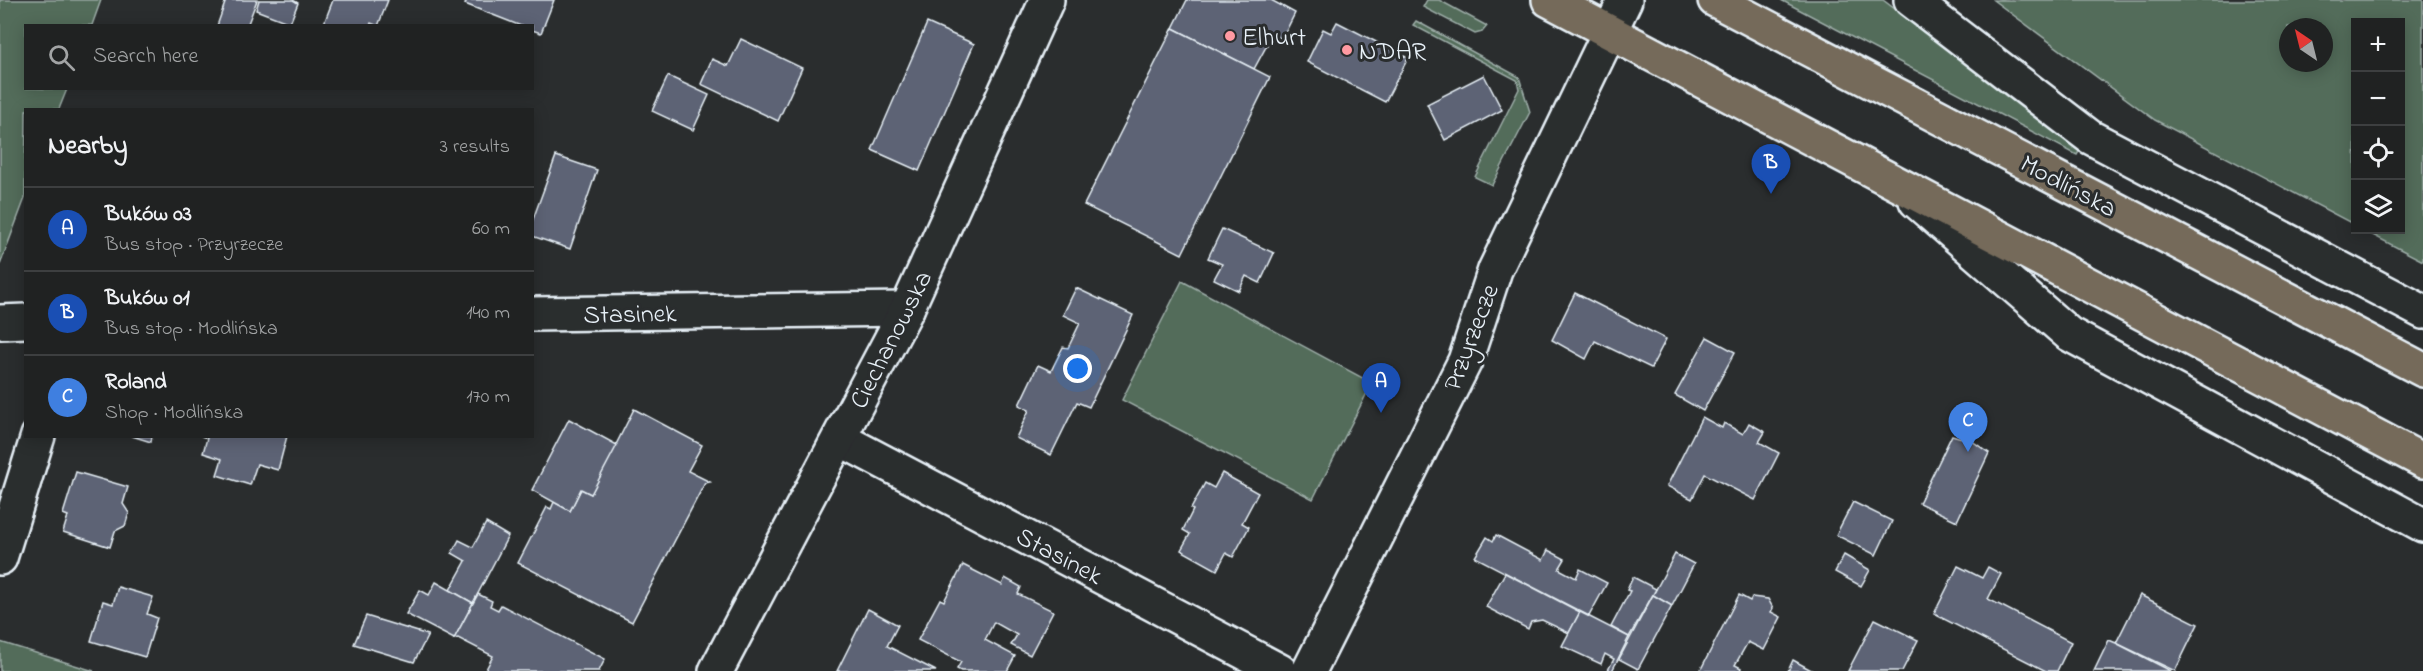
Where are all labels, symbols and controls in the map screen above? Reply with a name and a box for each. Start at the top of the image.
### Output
north arrow [2279,18,2333,72]
map controls [2351,18,2405,234]
button: + [2351,18,2405,72]
place label: Elhurt [1242,20,1306,58]
search box [24,24,534,90]
marker: Elhurt [1223,29,1237,43]
place label: NDAR [1359,34,1427,72]
icon: search [45,41,78,74]
text: Search here [93,41,198,73]
marker: NDAR [1340,43,1354,57]
button: − [2351,72,2405,126]
button: locate [2351,126,2405,180]
text: Nearby [48,128,127,166]
text: 3 results [440,133,510,162]
pin: B [1752,144,1790,194]
street label: Modlińska [2013,146,2123,229]
button: layers [2351,180,2405,234]
text: Buków 03 [105,199,192,231]
text: A [61,215,74,244]
text: 60 m [472,215,510,244]
text: Bus stop · Przyrzecze [105,231,283,260]
street label: Ciechanowska [842,265,944,416]
street label: Przyrzecze [1435,279,1511,397]
text: Buków 01 [105,283,190,315]
street label: Stasinek [583,296,678,336]
text: B [61,299,74,328]
text: 140 m [466,299,510,328]
text: Bus stop · Modlińska [105,315,278,344]
your location [1063,354,1092,383]
pin: A [1362,364,1400,413]
text: Roland [105,367,167,399]
text: C [62,383,73,412]
text: 170 m [466,383,510,412]
text: Shop · Modlińska [105,399,243,428]
pin: C [1948,402,1988,452]
street label: Stasinek [1009,519,1109,597]

